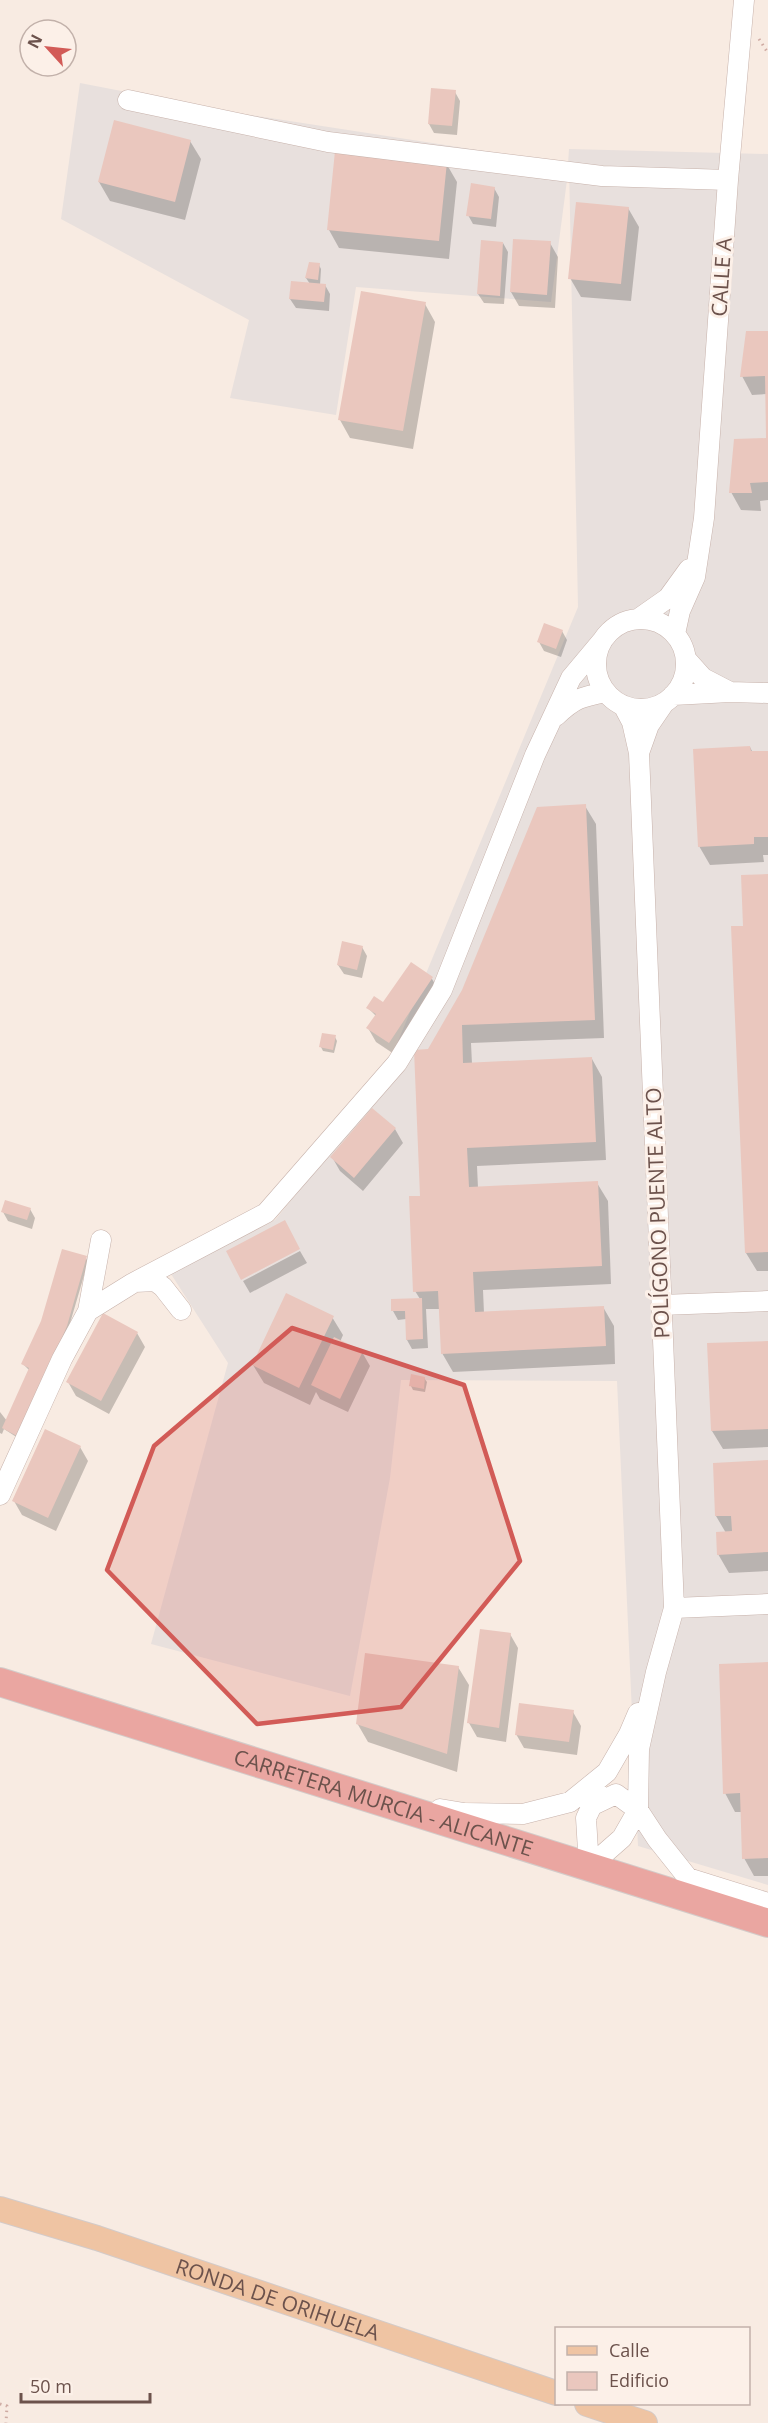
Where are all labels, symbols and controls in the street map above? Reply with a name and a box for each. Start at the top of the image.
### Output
north arrow [18,18,78,78]
text: N [22,30,47,52]
street label: CALLE A [704,236,738,317]
street label: POLÍGONO PUENTE ALTO [639,1087,675,1339]
street label: CARRETERA MURCIA - ALICANTE [230,1742,537,1862]
street label: RONDA DE ORIHUELA [172,2252,384,2347]
legend [555,2327,750,2405]
text: Calle [609,2338,650,2362]
scale bar [21,2366,150,2404]
text: Edificio [609,2368,669,2392]
text: 50 m [30,2374,72,2398]

